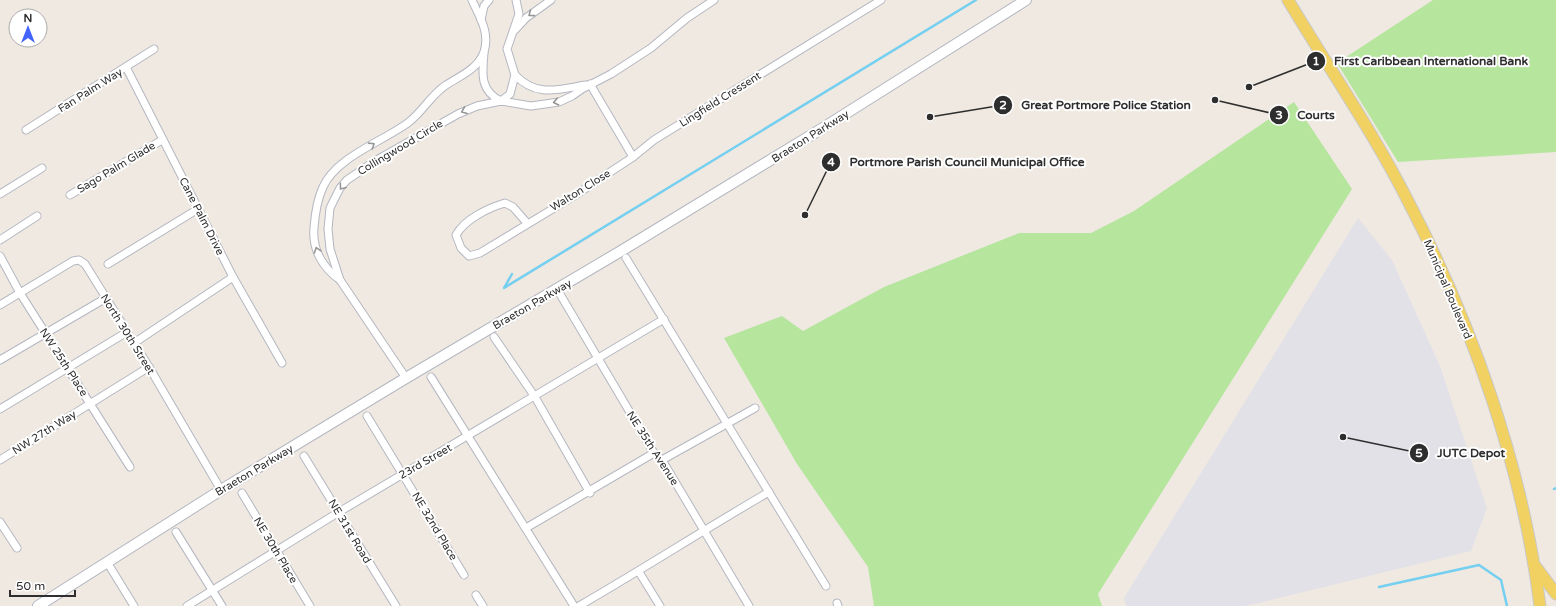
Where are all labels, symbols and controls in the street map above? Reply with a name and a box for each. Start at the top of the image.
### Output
north arrow [8,8,48,48]
one-way arrow [528,10,535,17]
text: N [24,12,32,25]
callout: First Caribbean International Bank [1306,49,1536,73]
text: 1 [1312,54,1320,68]
text: First Caribbean International Bank [1334,54,1529,68]
street label: Fan Palm Way [56,65,125,115]
street label: Lingfield Cressent [677,69,764,130]
callout: Great Portmore Police Station [993,93,1199,117]
one-way arrow [553,97,559,106]
text: 2 [999,98,1007,112]
text: Great Portmore Police Station [1021,98,1191,112]
callout: Courts [1269,103,1342,127]
one-way arrow [460,107,467,115]
street label: Braeton Parkway [769,107,851,165]
text: 3 [1275,108,1283,122]
text: Courts [1297,108,1335,122]
street label: Collingwood Circle [355,117,445,178]
street label: Sago Palm Glade [75,139,158,196]
one-way arrow [368,142,375,150]
callout: Portmore Parish Council Municipal Office [821,150,1092,174]
text: 4 [827,155,835,169]
text: Portmore Parish Council Municipal Office [850,155,1085,170]
street label: Walton Close [548,167,613,214]
street label: Cane Palm Drive [176,175,227,257]
one-way arrow [340,182,347,189]
street label: Municipal Boulevard [1421,238,1474,341]
one-way arrow [313,247,322,254]
street label: Braeton Parkway [491,277,574,332]
street label: North 30th Street [98,292,158,377]
street label: NW 25th Place [37,326,90,399]
street label: NW 27th Way [10,408,79,457]
street label: NE 35th Avenue [624,409,681,488]
street label: 23rd Street [396,441,454,482]
callout: JUTC Depot [1409,441,1513,465]
street label: Braeton Parkway [213,442,296,499]
text: 5 [1415,446,1423,460]
text: JUTC Depot [1436,446,1505,461]
street label: NE 32nd Place [409,490,460,563]
street label: NE 31st Road [325,497,374,566]
street label: NE 30th Place [251,515,300,586]
scale bar [10,572,75,598]
text: 50 m [16,579,45,593]

